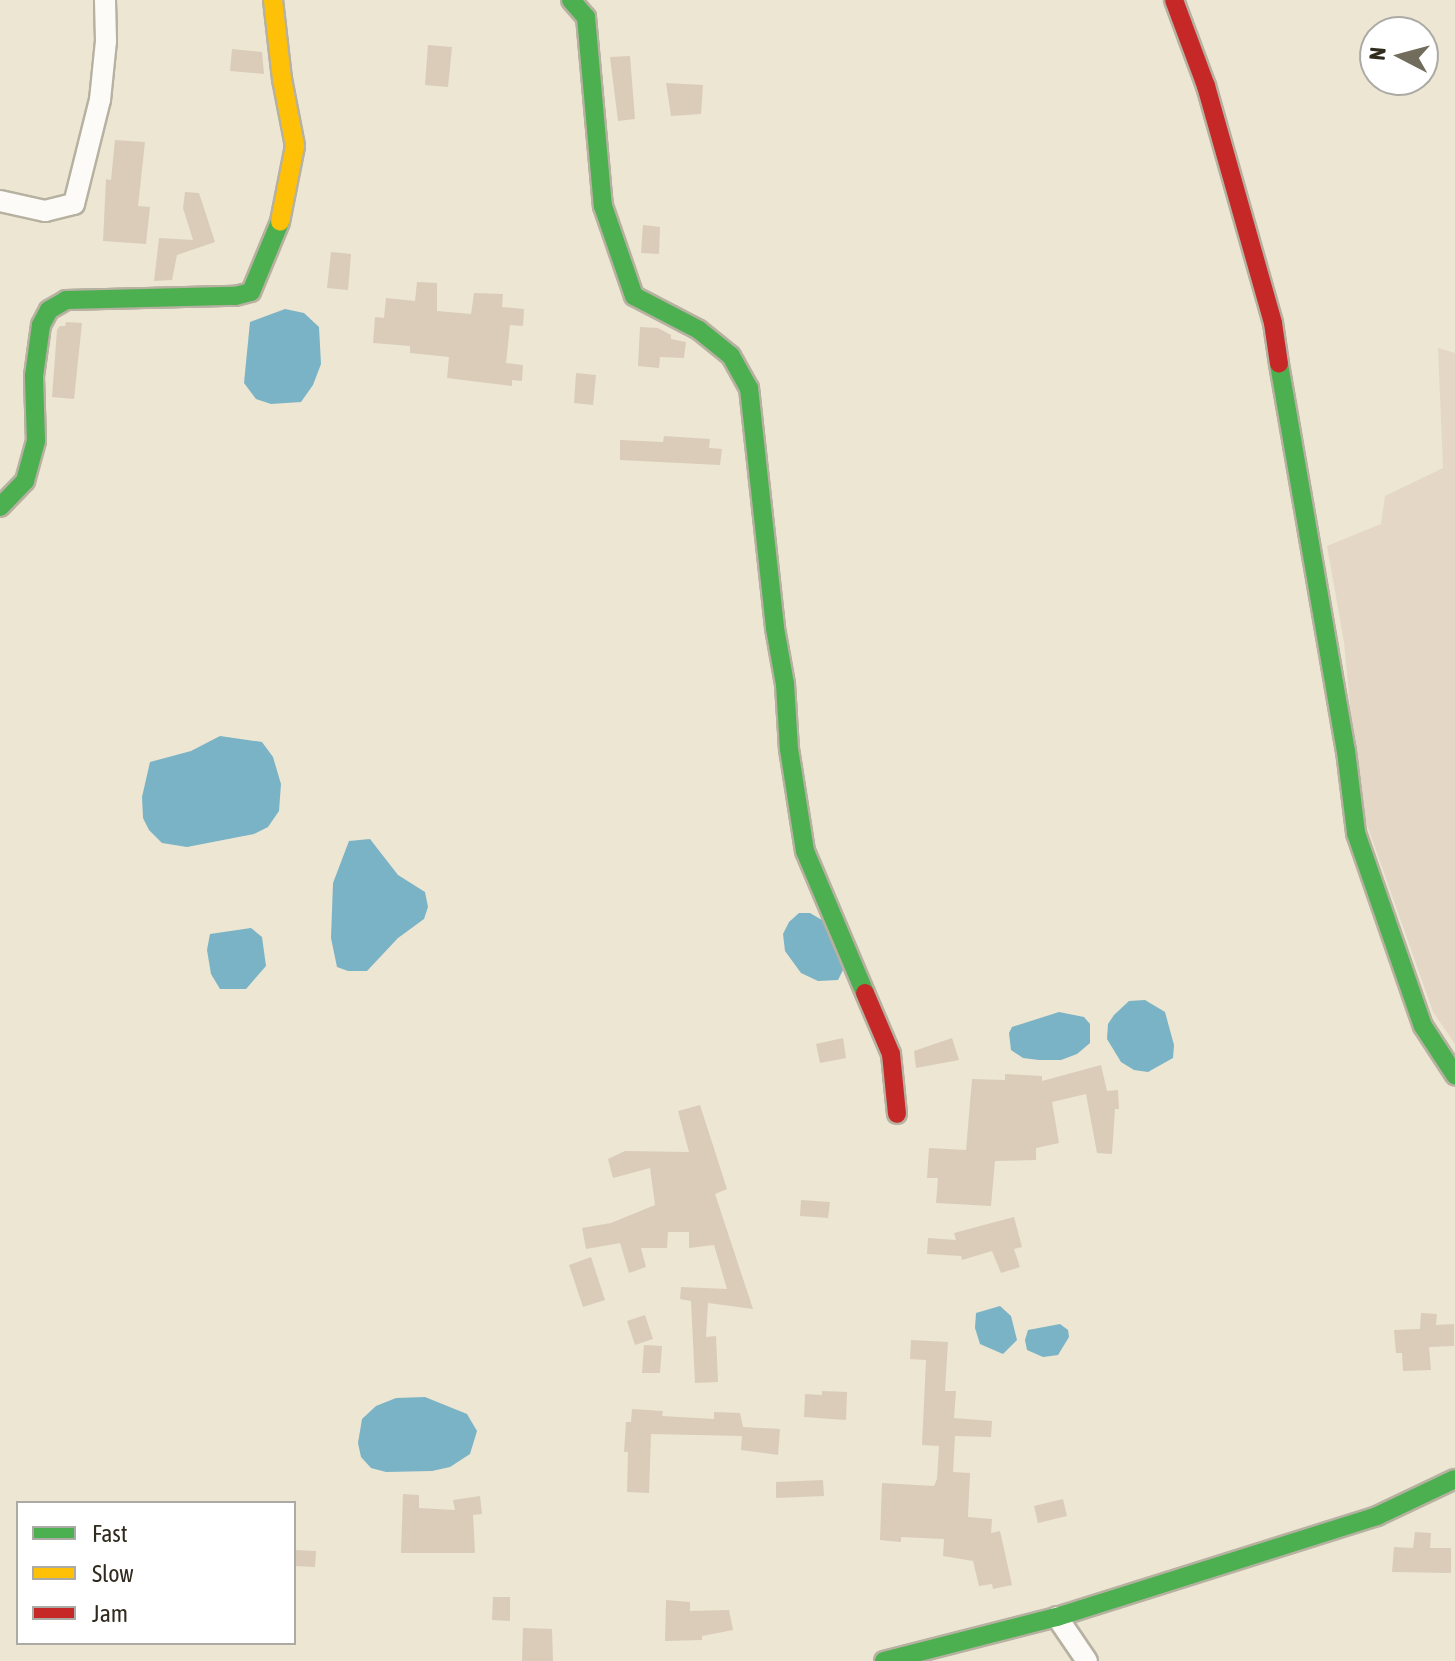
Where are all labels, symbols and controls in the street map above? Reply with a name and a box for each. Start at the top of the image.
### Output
north arrow [1359,16,1439,96]
text: N [1364,46,1391,62]
legend [16,1501,296,1645]
text: Fast [92,1520,128,1547]
text: Slow [92,1560,134,1587]
text: Jam [92,1600,128,1627]

